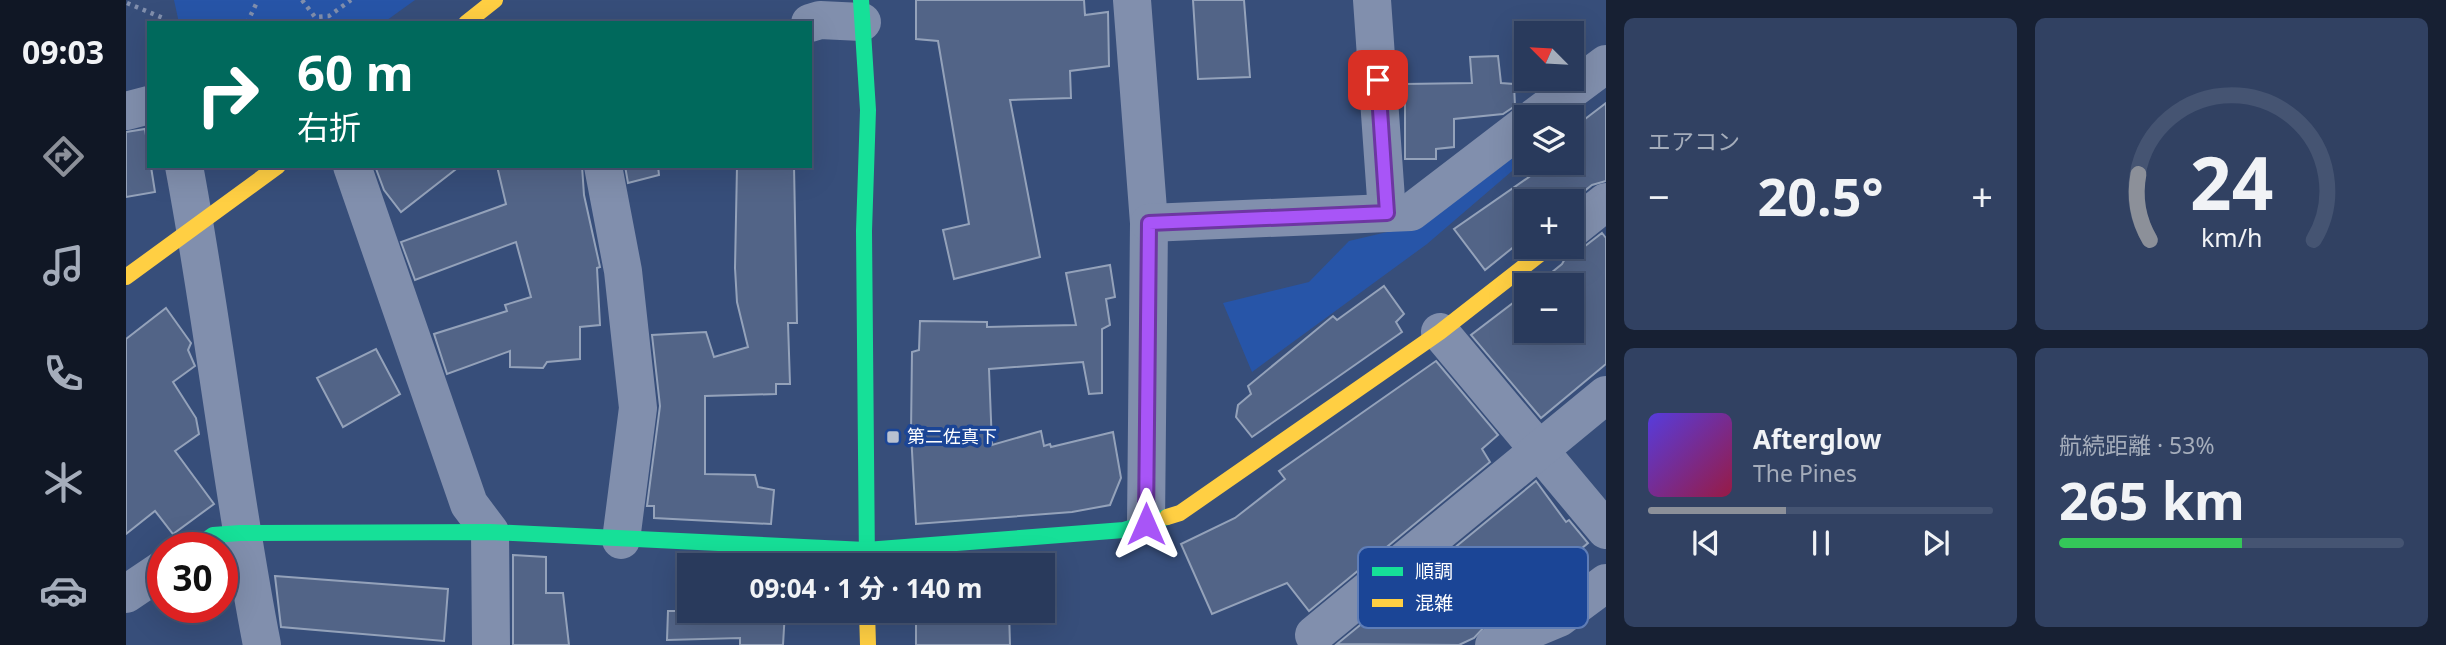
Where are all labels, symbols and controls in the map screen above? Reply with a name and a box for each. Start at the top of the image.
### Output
north arrow [1514,21,1584,91]
map controls [1514,21,1584,343]
text: 09:03 [22,30,104,73]
text: 60 m [297,39,414,105]
icon: right [182,49,273,140]
pin [1348,50,1408,110]
icon: arrive [1359,61,1397,99]
text: 右折 [297,105,361,148]
button: layers [1514,105,1584,175]
text: エアコン [1648,125,1740,157]
icon: directions [39,132,88,181]
text: 24 [2190,132,2273,231]
text: 20.5° [1758,160,1883,231]
text: − [1648,170,1670,222]
text: + [1971,170,1993,222]
button: + [1514,189,1584,259]
text: km/h [2201,220,2262,254]
icon: music [39,241,88,290]
button: − [1514,273,1584,343]
icon: phone [39,349,88,398]
text: Afterglow [1753,421,1881,457]
place label: 第二佐真下 [907,424,997,448]
marker: 第二佐真下 [885,429,901,445]
text: 航続距離 · 53% [2059,429,2215,461]
text: The Pines [1753,457,1857,489]
icon: climate [39,458,88,507]
text: 265 km [2059,464,2245,535]
position arrow [1109,487,1183,561]
icon: previous [1687,524,1725,562]
icon: pause [1802,524,1840,562]
icon: next [1917,524,1955,562]
speed limit sign: 30 [147,532,238,623]
legend [1358,547,1588,628]
text: 順調 [1415,558,1453,584]
icon: car [39,566,88,615]
text: 09:04 · 1 分 · 140 m [750,570,982,606]
text: 混雑 [1415,590,1453,616]

